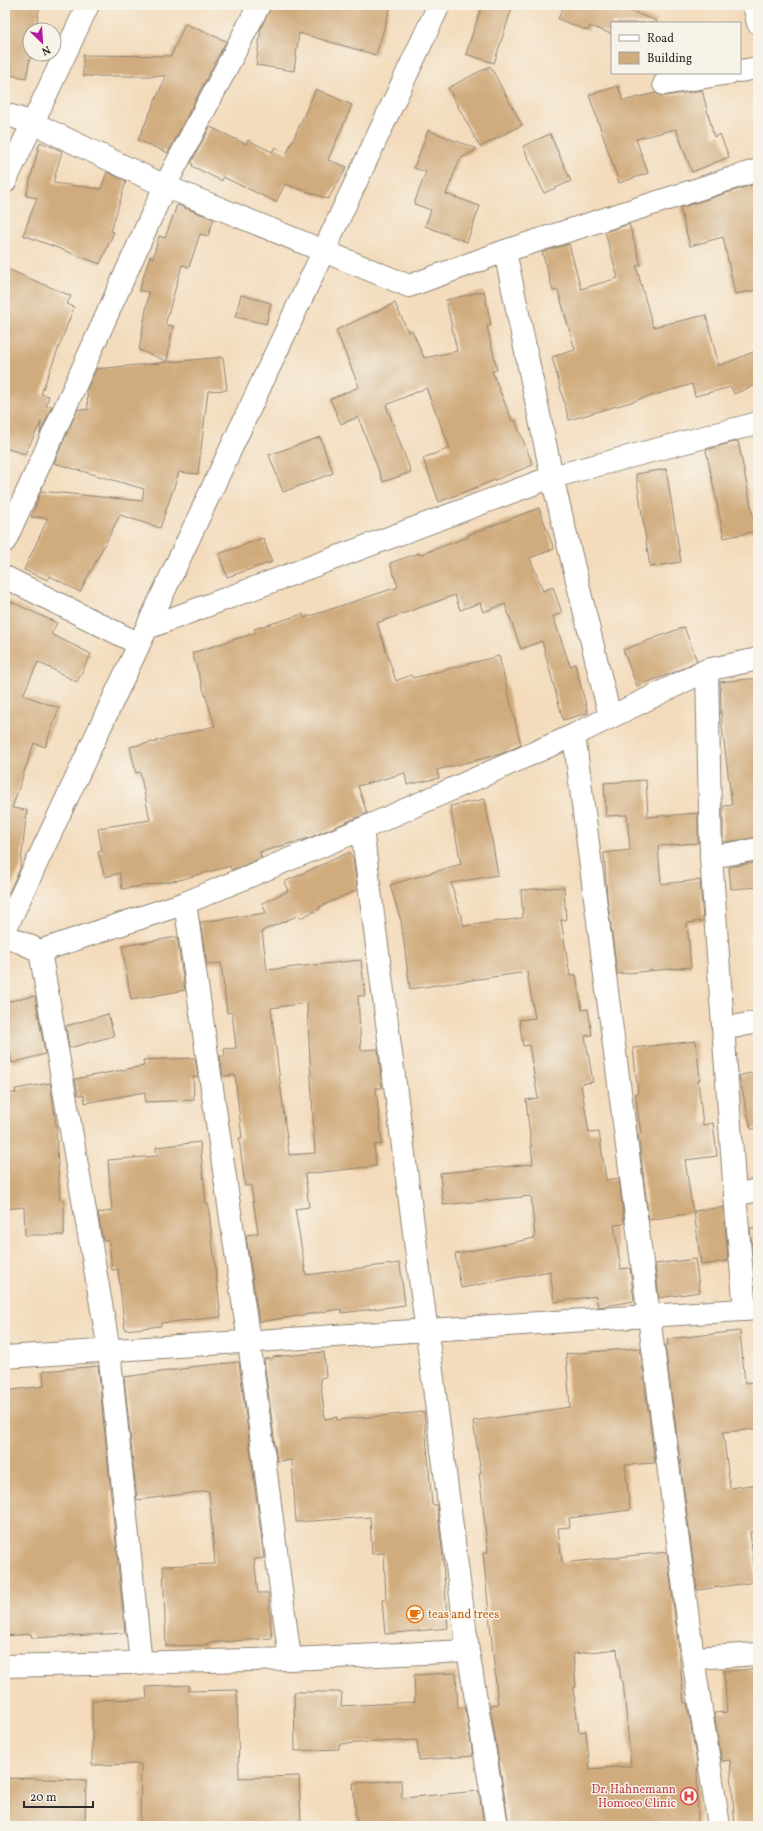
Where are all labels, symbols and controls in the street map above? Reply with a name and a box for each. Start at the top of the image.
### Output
north arrow [22,22,62,62]
legend [611,22,741,74]
text: Road [647,31,674,47]
text: N [39,41,52,58]
text: Building [647,51,692,67]
cafe icon: teas and trees [405,1604,425,1624]
place label: teas and trees [428,1607,499,1623]
place label: Dr. Hahnemann Homoeo Clinic [592,1782,676,1812]
scale bar [24,1783,93,1809]
hospital icon: Dr. Hahnemann Homoeo Clinic [679,1786,699,1806]
text: 20 m [30,1790,57,1806]

